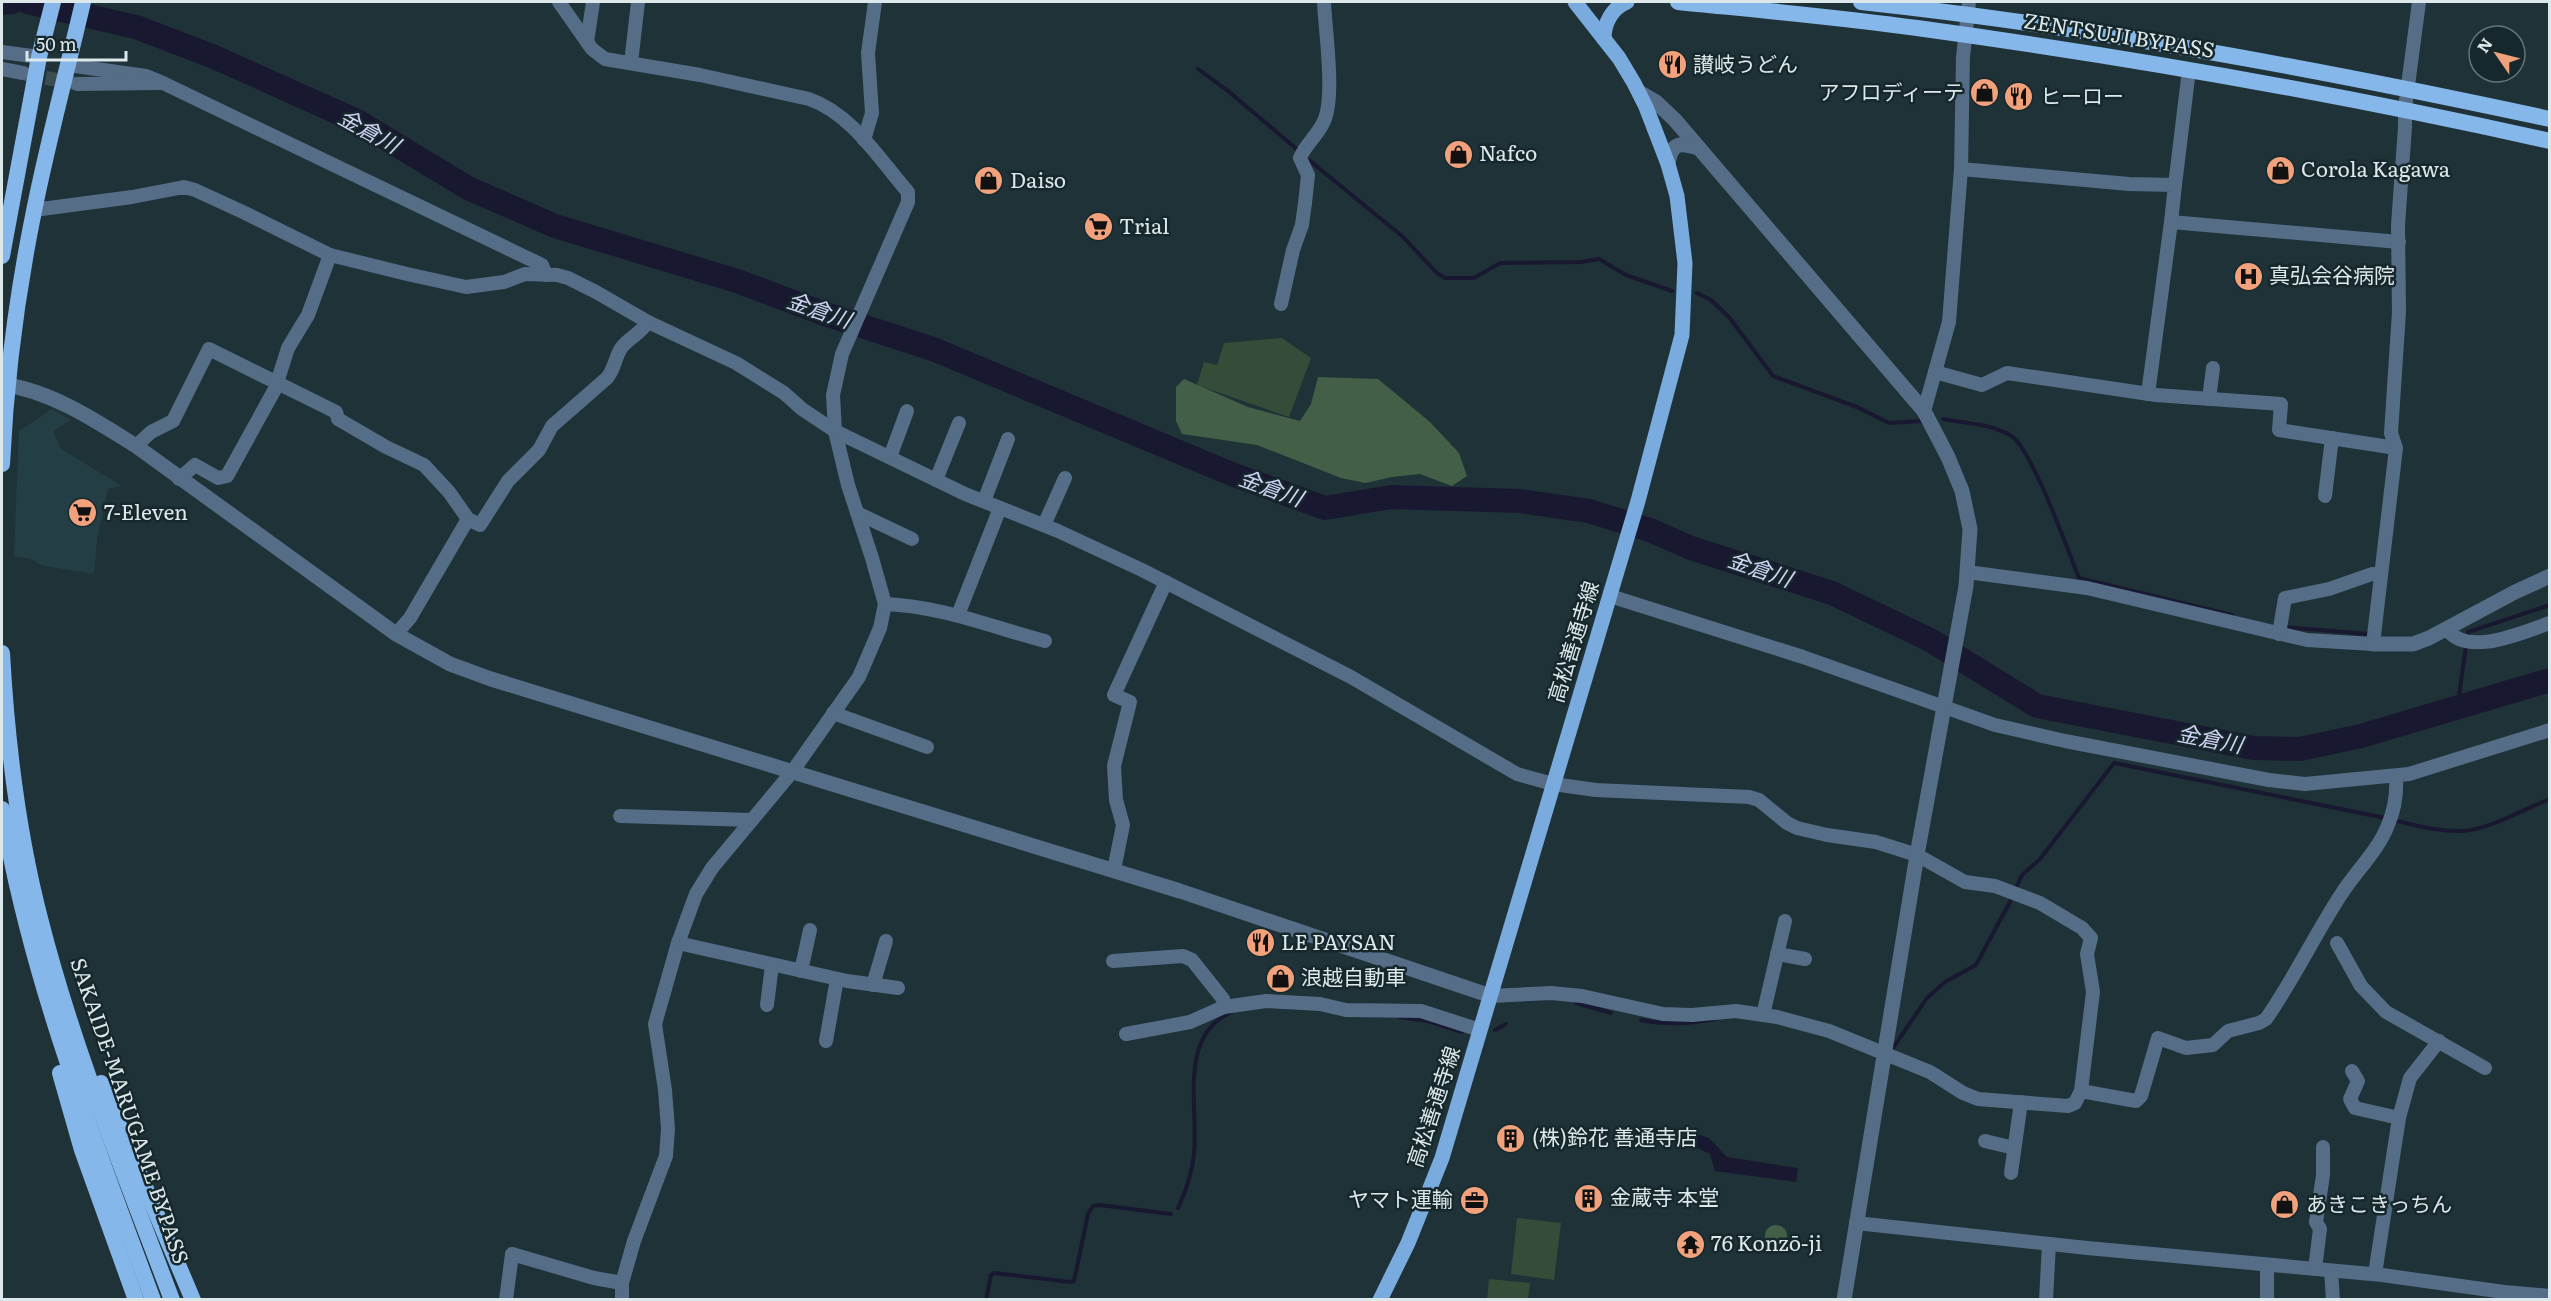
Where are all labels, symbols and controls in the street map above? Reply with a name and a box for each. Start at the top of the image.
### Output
street label: ZENTSUJI BYPASS [2022,3,2217,64]
scale bar [27,24,126,62]
north arrow [2467,24,2527,84]
text: 50 m [36,30,77,57]
text: N [2470,32,2498,57]
place label: 讃岐うどん [1693,47,1798,78]
restaurant icon: 讃岐うどん [1656,49,1688,81]
place label: アフロディーテ [1818,75,1964,106]
shop icon: アフロディーテ [1969,77,2001,109]
place label: ヒーロー [2040,79,2124,110]
restaurant icon: ヒーロー [2003,81,2035,113]
water label: 金倉川 [333,99,408,161]
place label: Nafco [1479,136,1537,167]
shop icon: Nafco [1442,138,1474,170]
place label: Corola Kagawa [2301,152,2451,183]
shop icon: Corola Kagawa [2264,154,2296,186]
place label: Daiso [1010,163,1066,194]
shop icon: Daiso [973,165,1005,197]
place label: Trial [1119,209,1169,240]
supermarket icon: Trial [1082,211,1114,243]
place label: 真弘会谷病院 [2269,258,2395,289]
hospital icon: 真弘会谷病院 [2232,260,2264,292]
water label: 金倉川 [783,282,858,336]
water label: 金倉川 [1235,460,1310,514]
place label: 7-Eleven [104,495,188,526]
supermarket icon: 7-Eleven [67,497,99,529]
water label: 金倉川 [1724,541,1799,595]
street label: 高松善通寺線 [1538,576,1605,706]
water label: 金倉川 [2175,715,2248,760]
place label: LE PAYSAN [1281,925,1396,956]
restaurant icon: LE PAYSAN [1244,927,1276,959]
street label: SAKAIDE-MARUGAME BYPASS [64,953,198,1267]
place label: 浪越自動車 [1301,960,1406,991]
shop icon: 浪越自動車 [1264,962,1296,994]
street label: 高松善通寺線 [1397,1042,1466,1171]
place label: (株)鈴花 善通寺店 [1532,1120,1697,1151]
building icon: (株)鈴花 善通寺店 [1495,1122,1527,1154]
place label: 金蔵寺 本堂 [1610,1180,1719,1211]
place label: ヤマト運輸 [1348,1182,1453,1213]
building icon: 金蔵寺 本堂 [1573,1182,1605,1214]
office icon: ヤマト運輸 [1458,1184,1490,1216]
place label: あきこきっちん [2306,1187,2452,1218]
shop icon: あきこきっちん [2269,1189,2301,1221]
place label: 76 Konzō-ji [1711,1226,1822,1257]
temple icon: 76 Konzō-ji [1674,1228,1706,1260]

